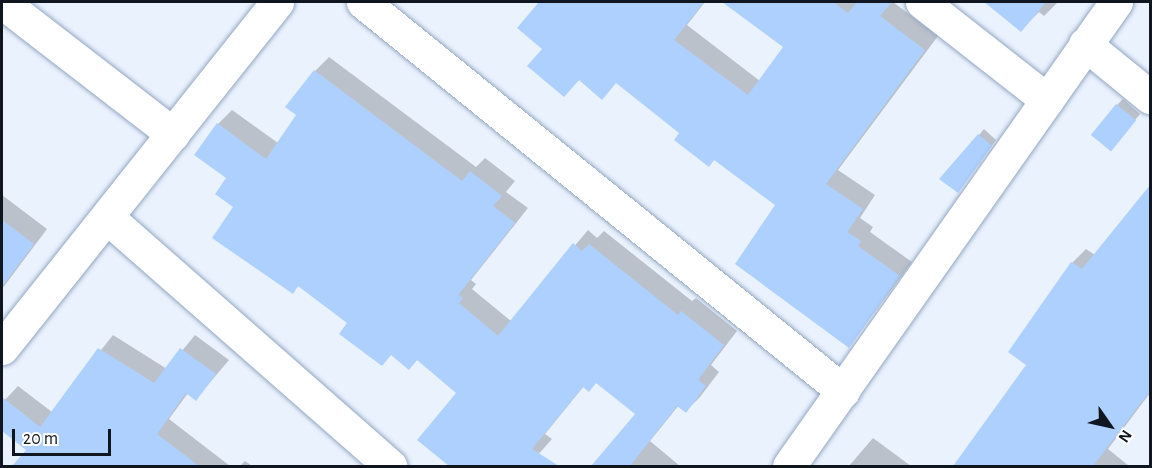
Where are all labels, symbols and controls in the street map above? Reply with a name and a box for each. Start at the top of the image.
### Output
north arrow [1080,396,1140,456]
scale bar [15,417,114,455]
text: N [1115,427,1135,445]
text: 20 m [23,430,58,448]

